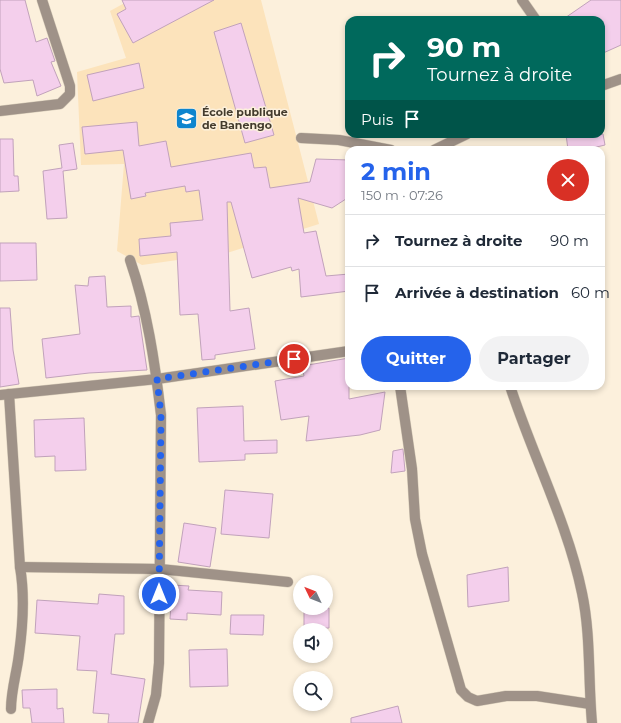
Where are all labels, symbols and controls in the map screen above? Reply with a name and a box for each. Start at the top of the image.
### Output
text: 90 m [427,30,501,64]
icon: right [361,32,413,84]
text: Tournez à droite [427,64,572,86]
school or university icon: École publique de Banengo [173,105,199,131]
place label: École publique de Banengo [202,105,288,132]
icon: arrive [401,108,423,130]
text: Puis [361,110,393,129]
text: 2 min [361,157,431,186]
button: close [547,159,589,201]
text: 150 m · 07:26 [361,187,443,203]
icon: right [361,230,383,252]
text: Tournez à droite [395,231,523,250]
text: 90 m [550,231,589,250]
icon: arrive [361,282,383,304]
text: Arrivée à destination [395,283,559,302]
text: 60 m [571,283,610,302]
button: Quitter [361,336,471,382]
button: Partager [479,336,589,382]
pin [277,342,311,376]
icon: arrive [283,348,305,370]
position arrow [138,573,180,615]
north arrow [293,575,333,615]
map controls [293,575,333,711]
button: sound [293,623,333,663]
button: search [293,671,333,711]

